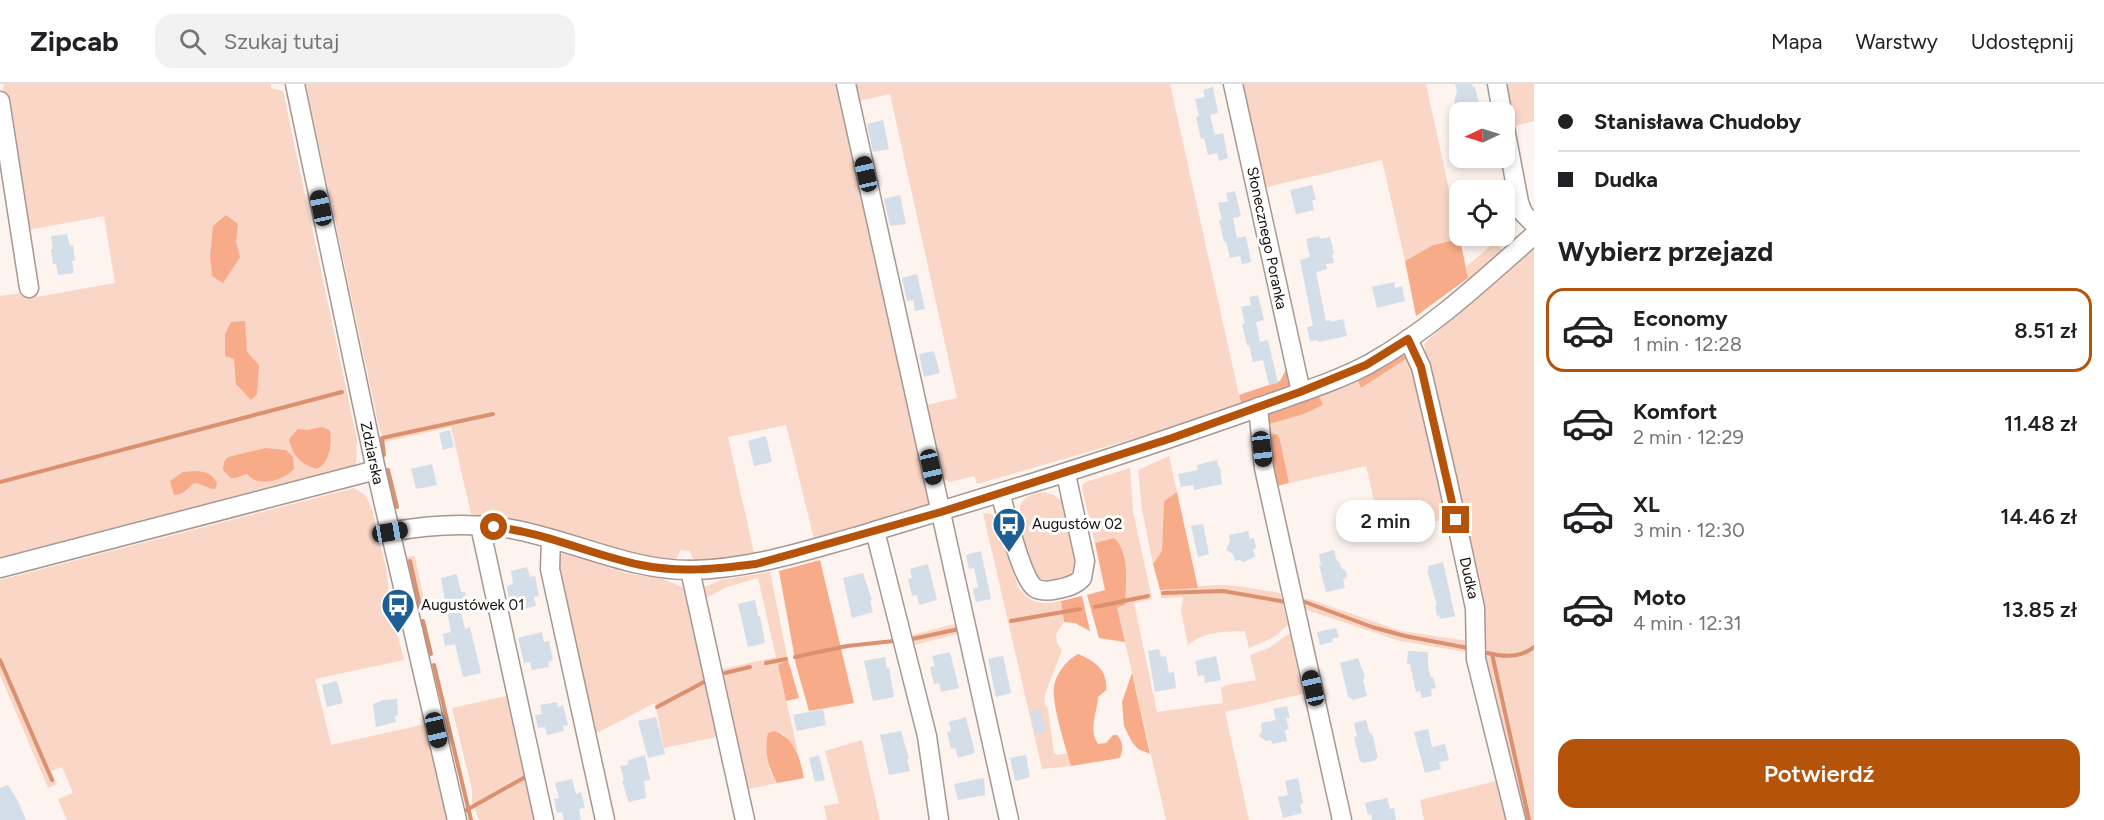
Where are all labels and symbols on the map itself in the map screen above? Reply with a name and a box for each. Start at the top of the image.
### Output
north arrow [1449,102,1515,168]
car [853,154,879,194]
street label: Słonecznego Poranka [1243,165,1291,311]
car [308,189,334,227]
street label: Zdziarska [357,420,387,486]
car [1251,430,1273,468]
car [918,447,944,487]
callout: 2 min [1336,499,1435,541]
bus stop icon: Augustów 02 [991,506,1027,553]
route end [1442,506,1469,533]
route start [480,513,507,540]
place label: Augustów 02 [1032,515,1122,533]
car [371,520,409,544]
street label: Dudka [1455,555,1483,601]
bus stop icon: Augustówek 01 [380,587,416,634]
place label: Augustówek 01 [421,596,524,614]
car [1300,668,1326,708]
car [423,710,449,750]

